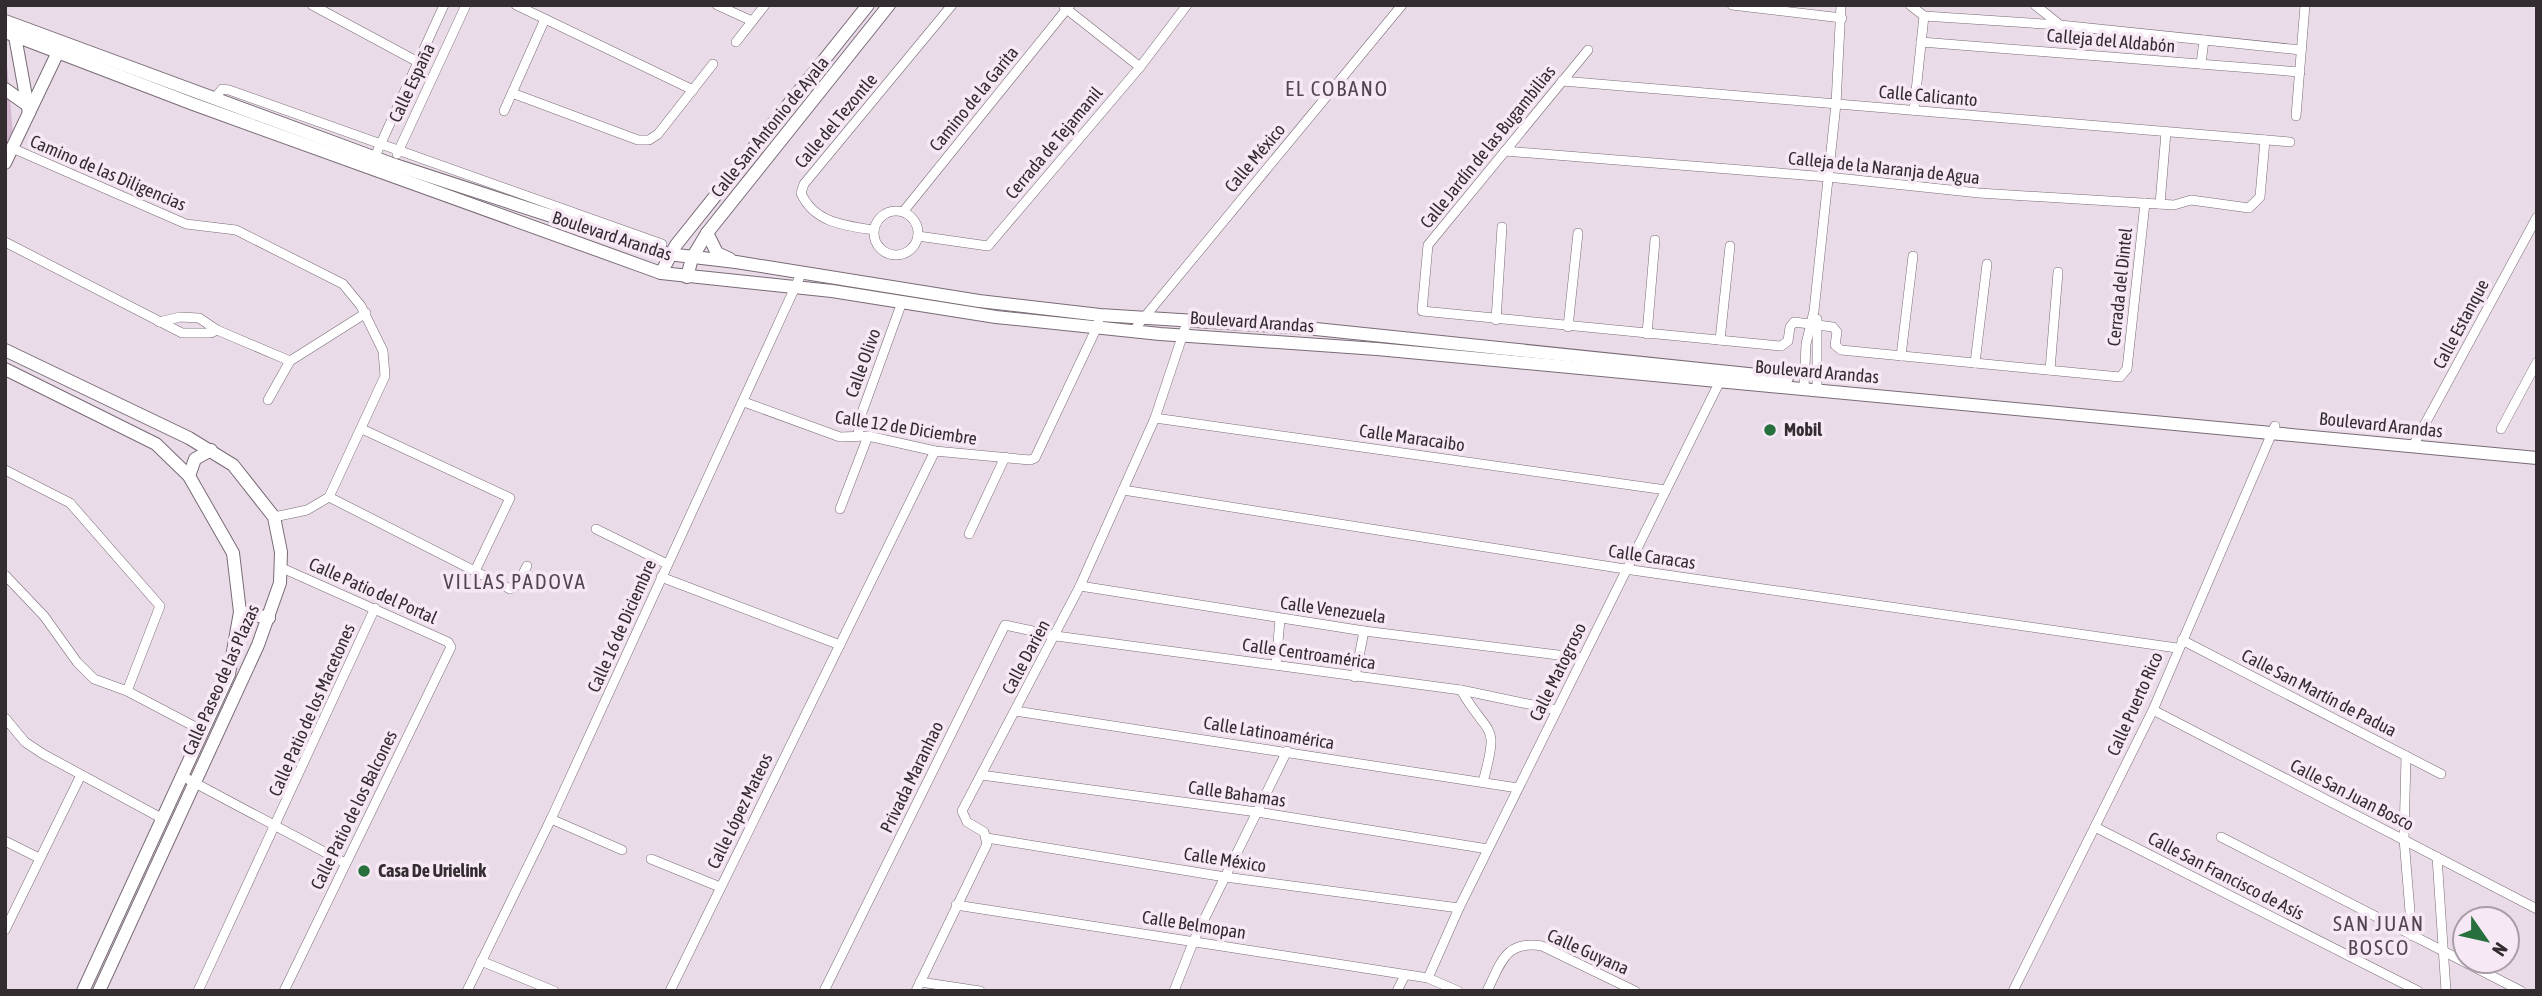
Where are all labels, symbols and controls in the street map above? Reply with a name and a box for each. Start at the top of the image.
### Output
street label: Calleja del Aldabón [2046,24,2176,57]
street label: Calle España [384,40,439,126]
street label: Camino de la Garita [925,42,1022,155]
street label: Calle San Antonio de Ayala [706,52,833,201]
street label: Calle Jardín de las Bugambilias [1416,61,1560,232]
street label: Calle del Tezontle [790,69,881,172]
district label: EL COBANO [1285,76,1389,100]
street label: Calle Calicanto [1878,81,1978,110]
street label: Cerrada de Tejamanil [1001,82,1107,203]
street label: Calle México [1220,119,1289,196]
street label: Camino de las Diligencias [27,130,189,215]
street label: Calleja de la Naranja de Agua [1787,147,1981,188]
street label: Boulevard Arandas [550,206,675,265]
street label: Cerrada del Dintel [2103,226,2136,347]
street label: Calle Estanque [2428,275,2493,372]
street label: Boulevard Arandas [1189,307,1315,336]
street label: Calle Olivo [840,326,885,400]
street label: Boulevard Arandas [1754,356,1880,387]
street label: Calle 12 de Diciembre [834,406,978,449]
street label: Boulevard Arandas [2318,408,2444,441]
place label: Mobil [1784,419,1822,440]
street label: Calle Maracaibo [1358,420,1466,455]
marker: Mobil [1762,422,1778,438]
street label: Calle Caracas [1607,540,1697,573]
street label: Calle Patio del Portal [306,553,441,628]
street label: Calle 16 de Diciembre [583,556,660,695]
district label: VILLAS PADOVA [443,569,587,593]
street label: Calle Venezuela [1279,592,1387,627]
street label: Calle Paseo de las Plazas [178,601,263,758]
street label: Calle Darien [997,616,1054,698]
street label: Calle Matogroso [1525,619,1590,724]
street label: Calle Patio de los Macetones [264,620,359,799]
street label: Calle Centroamérica [1241,634,1377,673]
street label: Calle San Martín de Padua [2238,644,2400,741]
street label: Calle Puerto Rico [2102,649,2167,759]
street label: Calle Latinoamérica [1202,712,1336,753]
street label: Privada Maranhao [876,718,948,836]
street label: Calle Patio de los Balcones [306,727,401,893]
street label: Calle López Mateos [703,750,777,872]
street label: Calle San Juan Bosco [2287,754,2418,835]
street label: Calle Bahamas [1187,776,1287,811]
street label: Calle San Francisco de Asís [2145,827,2308,924]
street label: Calle México [1182,843,1268,876]
place label: Casa De Urielink [378,860,487,881]
marker: Casa De Urielink [356,863,372,879]
north arrow [2451,905,2521,975]
street label: Calle Belmopan [1141,906,1248,943]
district label: SAN JUAN BOSCO [2333,911,2425,959]
street label: Calle Guyana [1544,924,1632,979]
text: N [2488,939,2512,960]

